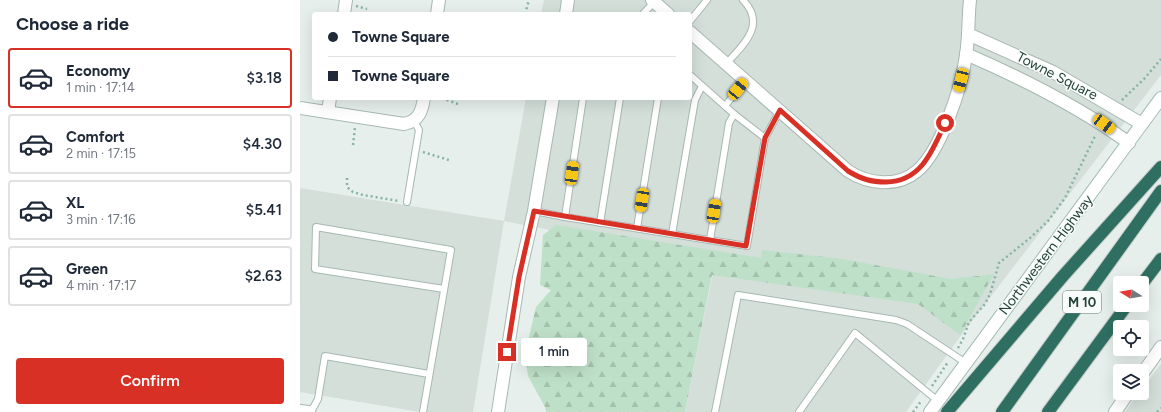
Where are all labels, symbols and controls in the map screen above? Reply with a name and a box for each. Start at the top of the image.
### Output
text: Choose a ride [16,13,129,35]
text: Towne Square [352,28,450,46]
street label: Towne Square [1014,48,1101,104]
icon: car [18,60,54,96]
text: Economy [66,62,131,80]
text: Towne Square [352,67,450,85]
car [952,67,970,93]
text: $3.18 [246,69,282,87]
car [726,76,750,102]
text: 1 min · 17:14 [66,80,135,95]
car [1091,112,1117,136]
route start [936,114,954,132]
icon: car [18,126,54,162]
text: Comfort [66,128,125,146]
text: $4.30 [243,135,282,153]
text: 2 min · 17:15 [66,146,136,161]
car [564,160,580,186]
car [634,187,650,213]
street label: Northwestern Highway [995,191,1097,318]
icon: car [18,192,54,228]
text: XL [66,194,84,212]
car [706,198,722,224]
text: $5.41 [246,201,282,219]
text: 3 min · 17:16 [66,212,136,227]
icon: car [18,258,54,294]
text: Green [66,260,108,278]
text: $2.63 [245,267,282,285]
north arrow [1113,276,1149,312]
map controls [1113,276,1149,400]
text: 4 min · 17:17 [66,278,136,293]
road number: M 10 [1063,291,1101,313]
button: locate [1113,320,1149,356]
callout: 1 min [521,338,587,366]
route end [498,343,516,361]
text: 1 min [539,344,569,359]
button: Confirm [16,358,284,404]
button: layers [1113,364,1149,400]

